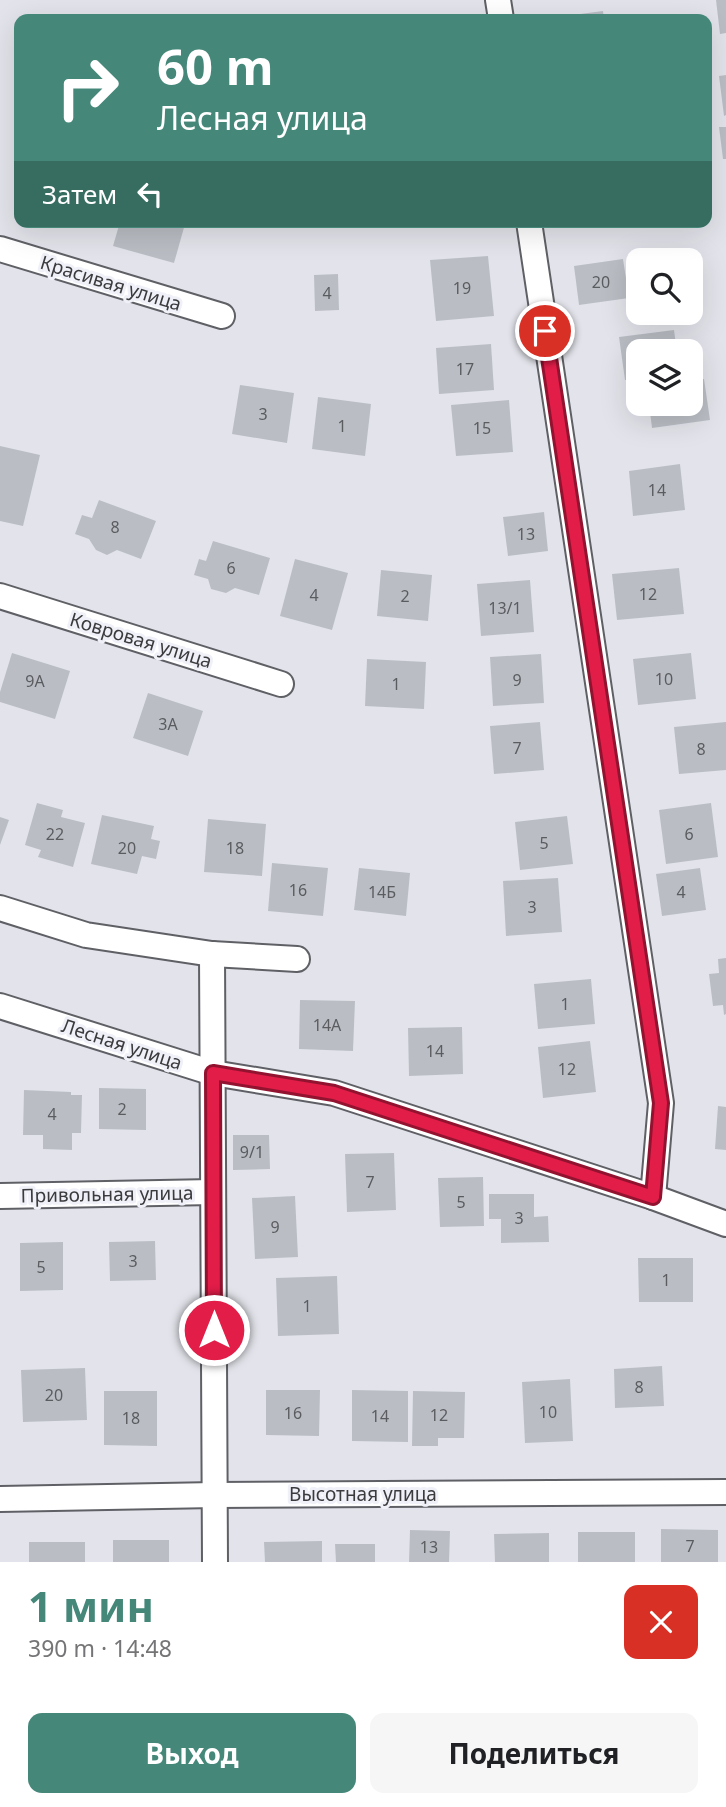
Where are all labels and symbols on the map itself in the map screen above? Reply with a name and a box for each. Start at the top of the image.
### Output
street label: Красивая улица [37,249,185,317]
house number: 20 [592,271,610,293]
house number: 19 [453,277,471,299]
house number: 4 [322,282,332,304]
pin [515,301,575,361]
house number: 17 [456,358,474,380]
house number: 3 [258,403,268,425]
house number: 1 [337,415,347,437]
house number: 15 [473,417,491,439]
house number: 14 [648,479,666,501]
house number: 8 [110,516,120,538]
house number: 13 [517,523,535,545]
house number: 6 [226,557,236,579]
house number: 12 [639,583,657,605]
house number: 4 [309,584,319,606]
house number: 2 [400,585,410,607]
house number: 13/1 [488,597,522,619]
street label: Ковровая улица [67,606,215,674]
house number: 10 [655,668,673,690]
house number: 9 [512,669,522,691]
house number: 9А [25,670,45,692]
house number: 1 [391,673,401,695]
house number: 3А [158,713,178,735]
house number: 7 [512,737,522,759]
house number: 8 [696,738,706,760]
house number: 22 [46,823,64,845]
house number: 6 [684,823,694,845]
house number: 5 [539,832,549,854]
house number: 20 [118,837,136,859]
house number: 18 [226,837,244,859]
house number: 16 [289,879,307,901]
house number: 14Б [368,881,396,903]
house number: 4 [676,881,686,903]
house number: 3 [527,896,537,918]
house number: 1 [560,993,570,1015]
street label: Лесная улица [58,1012,186,1076]
house number: 14А [313,1014,342,1036]
house number: 14 [426,1040,444,1062]
house number: 12 [558,1058,576,1080]
house number: 2 [117,1098,127,1120]
house number: 4 [47,1103,57,1125]
house number: 9/1 [240,1141,264,1163]
house number: 7 [365,1171,375,1193]
street label: Привольная улица [20,1179,194,1209]
house number: 5 [456,1191,466,1213]
house number: 3 [514,1207,524,1229]
house number: 9 [270,1216,280,1238]
house number: 3 [128,1250,138,1272]
house number: 5 [36,1256,46,1278]
house number: 1 [661,1269,671,1291]
position arrow [177,1293,251,1367]
house number: 1 [302,1295,312,1317]
house number: 8 [634,1376,644,1398]
house number: 20 [45,1384,63,1406]
house number: 10 [539,1401,557,1423]
house number: 16 [284,1402,302,1424]
house number: 12 [430,1404,448,1426]
house number: 14 [371,1405,389,1427]
house number: 18 [122,1407,140,1429]
street label: Высотная улица [289,1481,437,1507]
house number: 7 [685,1535,695,1557]
house number: 13 [420,1536,438,1558]

